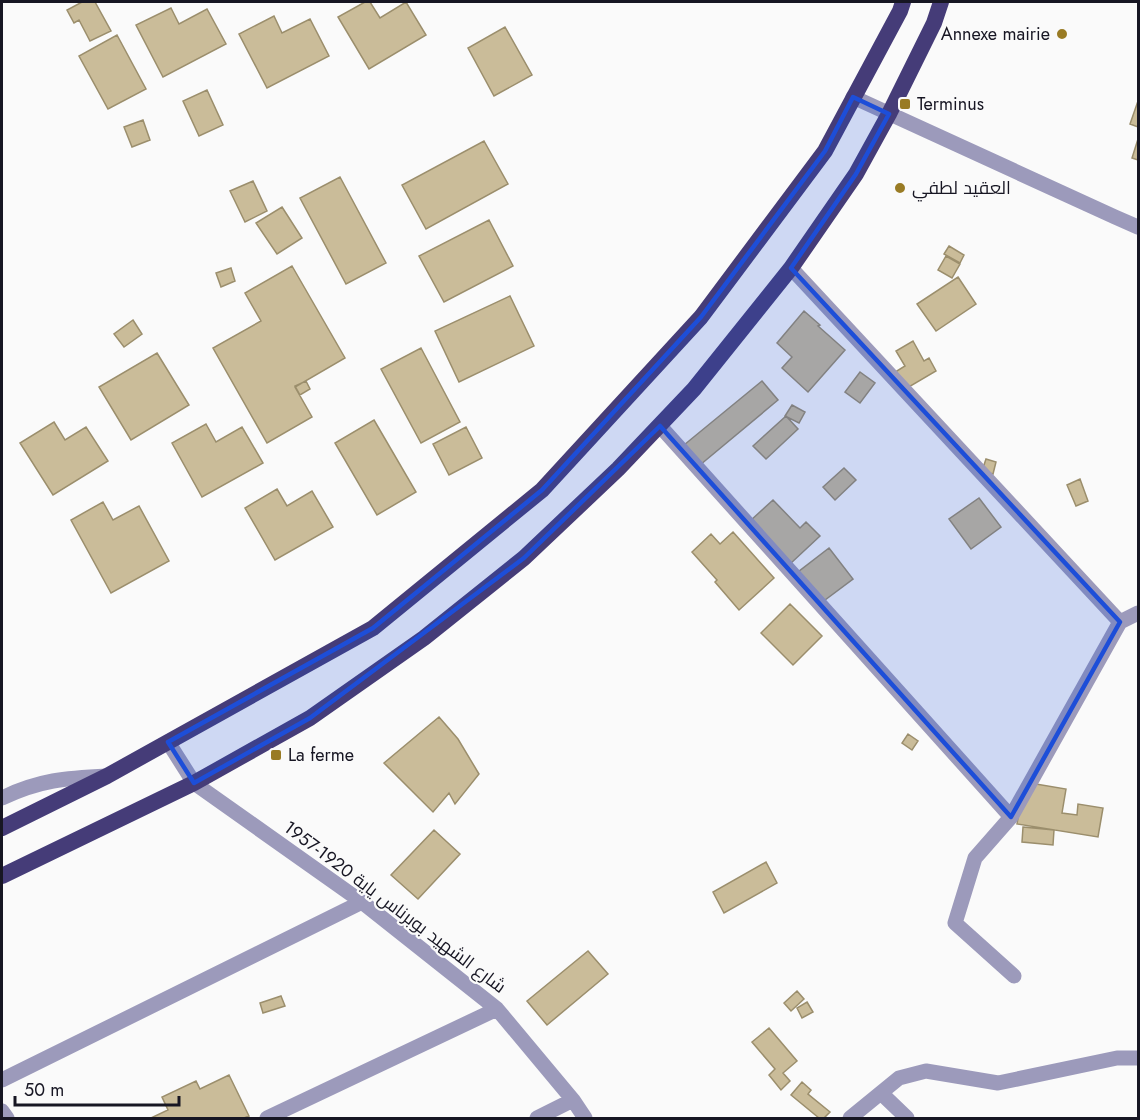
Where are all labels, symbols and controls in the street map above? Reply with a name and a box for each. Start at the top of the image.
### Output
place label: Annexe mairie [941,21,1050,47]
marker: Annexe mairie [1055,27,1069,41]
place label: Terminus [917,91,984,117]
marker: Terminus [898,97,912,111]
place label: العقيد لطفي [912,175,1011,202]
marker: العقيد لطفي [893,181,907,195]
place label: La ferme [288,742,354,768]
marker: La ferme [269,748,283,762]
street label: شارع الشهيد بوبرناس ياية 1920-1957 [278,815,512,999]
scale bar [15,1069,178,1107]
text: 50 m [24,1077,64,1103]

